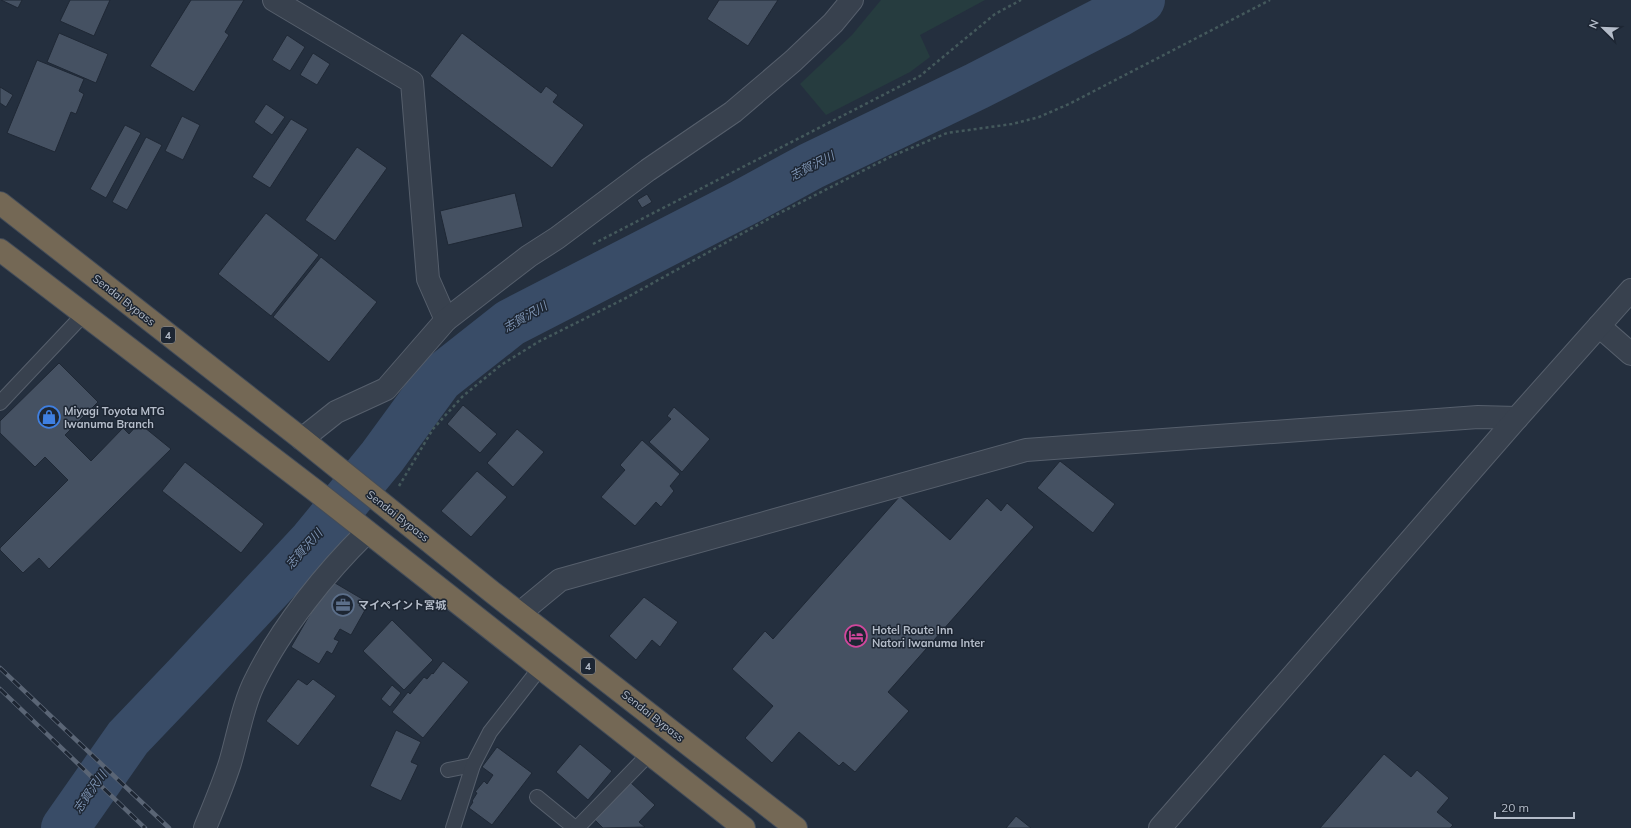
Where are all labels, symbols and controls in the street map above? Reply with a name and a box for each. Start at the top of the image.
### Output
north arrow [1583,8,1623,48]
text: N [1586,18,1602,31]
water label: 志賀沢川 [787,147,838,183]
street label: Sendai Bypass [90,271,158,329]
water label: 志賀沢川 [500,297,551,335]
road number: 4 [161,327,175,343]
shop icon: Miyagi Toyota MTG Iwanuma Branch [36,404,62,430]
place label: Miyagi Toyota MTG Iwanuma Branch [64,404,165,431]
street label: Sendai Bypass [364,487,432,545]
water label: 志賀沢川 [282,524,327,572]
office icon: マイペイント宮城 [330,592,356,618]
place label: マイペイント宮城 [358,598,447,612]
hotel icon: Hotel Route Inn Natori Iwanuma Inter [843,623,869,649]
place label: Hotel Route Inn Natori Iwanuma Inter [872,623,985,650]
road number: 4 [581,658,595,674]
street label: Sendai Bypass [619,687,687,745]
water label: 志賀沢川 [70,766,111,816]
scale bar [1495,794,1574,820]
text: 20 m [1501,800,1529,815]

